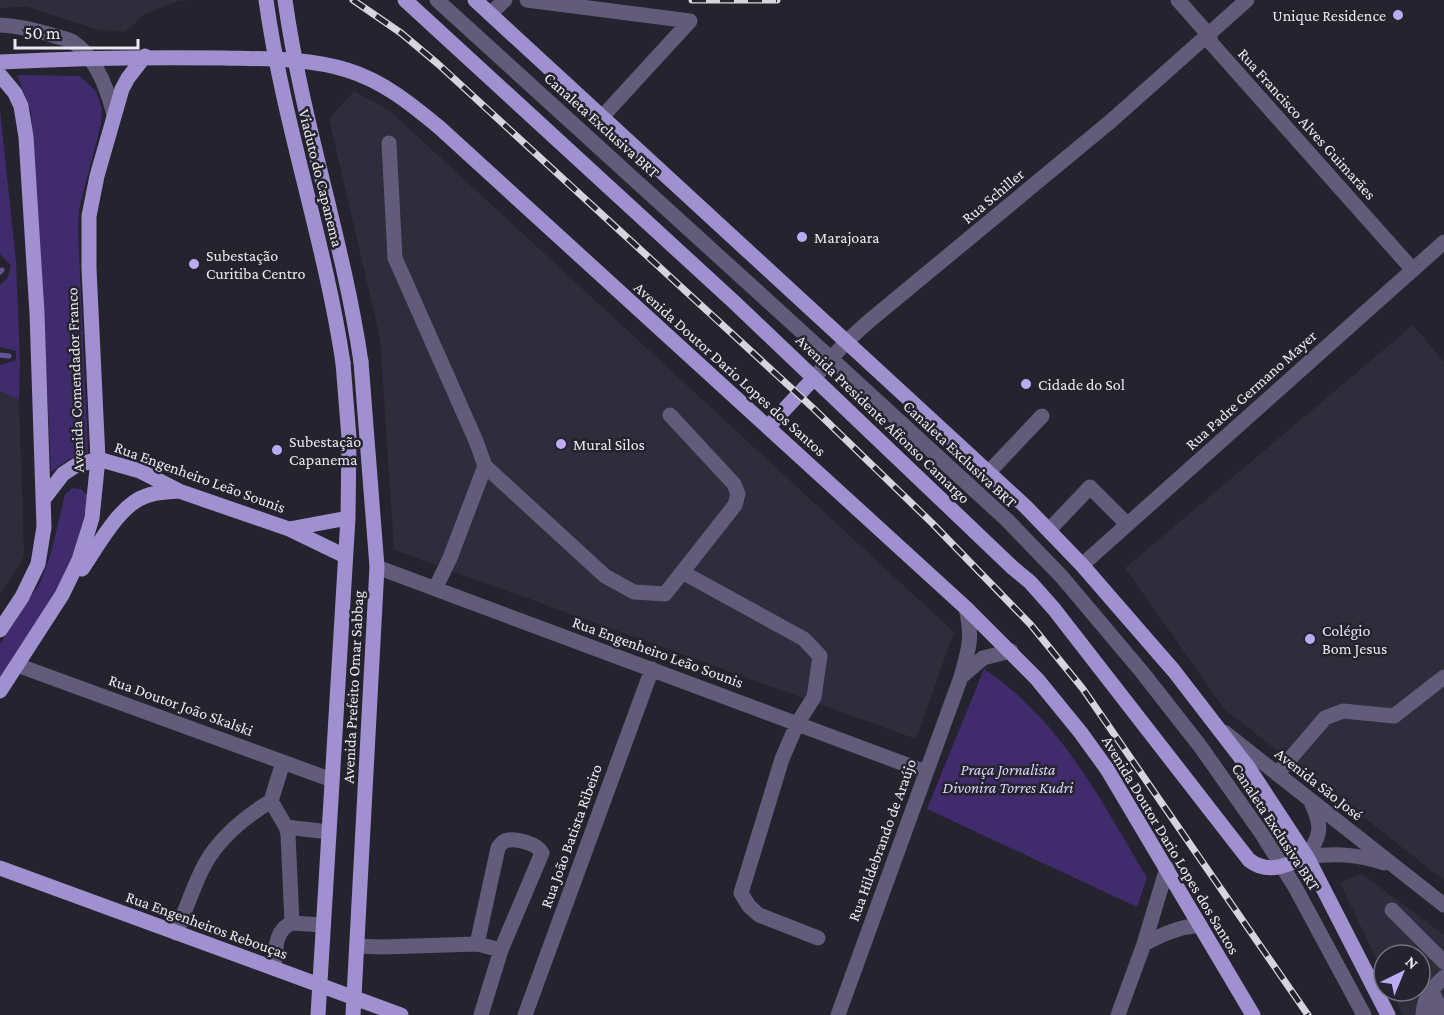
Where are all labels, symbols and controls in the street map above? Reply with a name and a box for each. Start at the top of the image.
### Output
place label: Unique Residence [1272,7,1386,25]
marker: Unique Residence [1391,8,1405,22]
scale bar [15,12,138,50]
text: 50 m [24,23,61,43]
street label: Rua Francisco Alves Guimarães [1235,45,1379,203]
street label: Canaleta Exclusiva BRT [541,69,663,181]
street label: Viaduto do Capanema [295,107,346,249]
street label: Rua Schiller [959,165,1028,227]
place label: Marajoara [814,229,880,247]
marker: Marajoara [795,230,809,244]
place label: Subestação Curitiba Centro [206,247,305,282]
marker: Subestação Curitiba Centro [187,257,201,271]
street label: Avenida Doutor Dario Lopes dos Santos [630,279,829,460]
street label: Avenida Comendador Franco [63,287,87,473]
street label: Rua Padre Germano Mayer [1182,327,1321,454]
street label: Avenida Presidente Affonso Camargo [792,331,973,508]
place label: Cidade do Sol [1038,376,1125,393]
marker: Cidade do Sol [1019,377,1033,391]
street label: Canaleta Exclusiva BRT [900,397,1020,511]
place label: Subestação Capanema [289,433,361,469]
place label: Mural Silos [573,436,645,453]
marker: Mural Silos [554,437,568,451]
street label: Rua Engenheiro Leão Sounis [112,438,288,517]
marker: Subestação Capanema [270,443,284,457]
street label: Avenida Prefeito Omar Sabbag [339,590,368,784]
street label: Rua Engenheiro Leão Sounis [570,613,746,692]
place label: Colégio Bom Jesus [1322,622,1387,658]
marker: Colégio Bom Jesus [1303,632,1317,646]
street label: Rua Doutor João Skalski [106,671,255,740]
street label: Avenida Doutor Dario Lopes dos Santos [1098,733,1243,958]
street label: Avenida São José [1271,745,1366,824]
street label: Rua Hildebrando de Araújo [845,756,920,924]
street label: Canaleta Exclusiva BRT [1228,760,1324,894]
park label: Praça Jornalista Divonira Torres Kudri [943,761,1074,796]
street label: Rua João Batista Ribeiro [537,762,606,911]
street label: Rua Engenheiros Rebouças [123,888,290,963]
north arrow [1372,943,1432,1003]
text: N [1402,952,1422,972]

